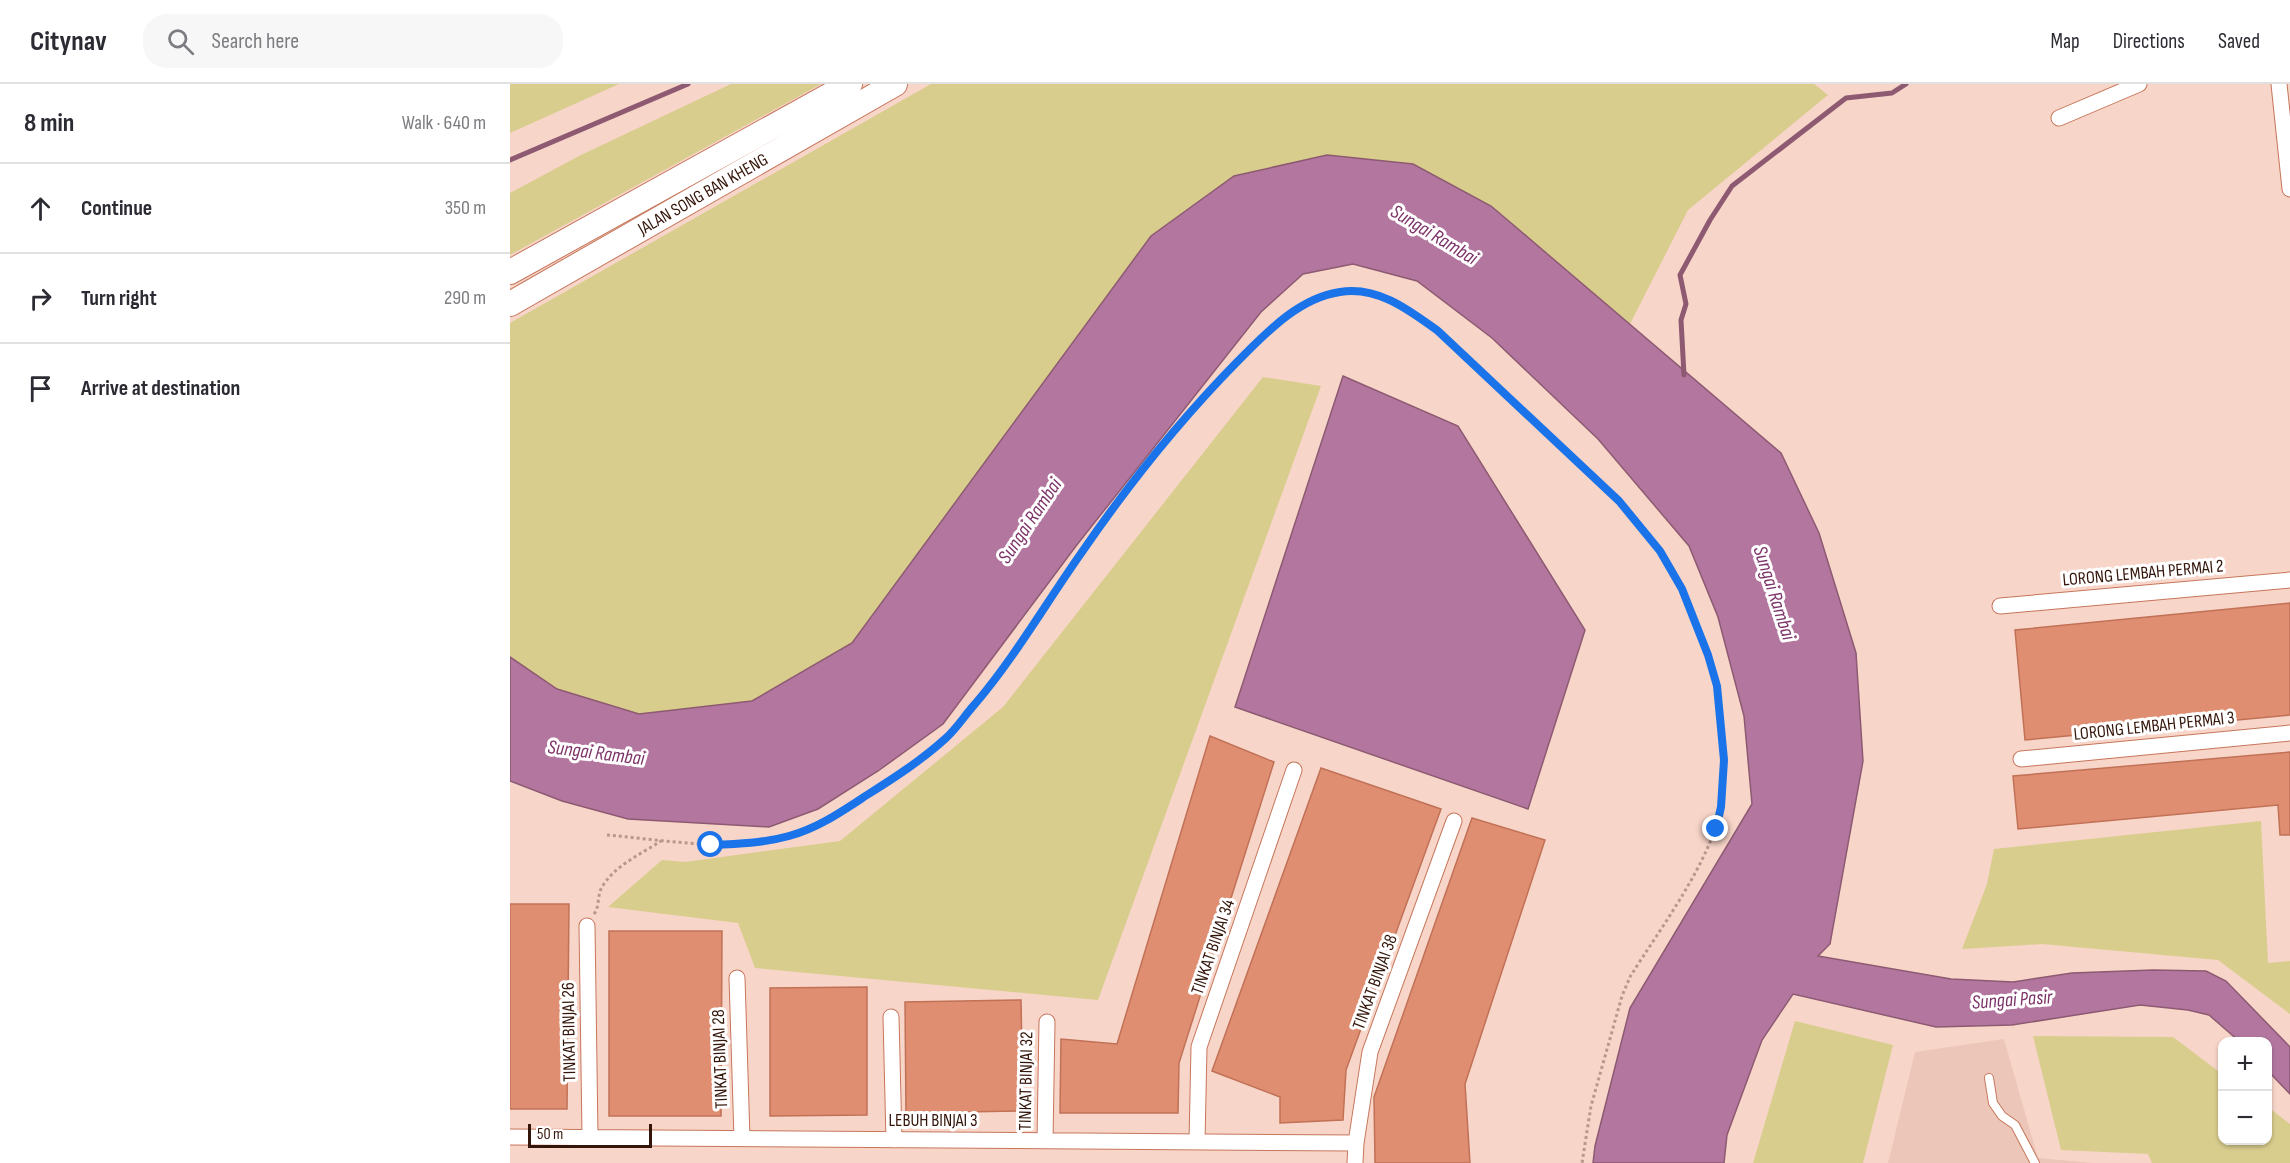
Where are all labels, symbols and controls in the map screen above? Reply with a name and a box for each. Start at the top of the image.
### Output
search box [143,14,563,68]
text: Citynav [30,25,107,58]
icon: search [164,25,197,58]
text: Search here [212,28,299,55]
text: Map [2050,29,2080,54]
text: Directions [2113,29,2185,54]
text: Saved [2218,29,2260,54]
text: 8 min [24,108,74,139]
text: Walk · 640 m [402,111,486,135]
street label: JALAN SONG BAN KHENG [633,148,771,240]
icon: ahead [24,192,57,225]
text: Continue [81,195,152,222]
text: 350 m [445,196,486,220]
water label: Sungai Rambai [1386,200,1483,271]
icon: right [24,282,57,315]
text: Turn right [81,285,157,312]
text: 290 m [444,286,486,310]
icon: arrive [24,372,57,405]
text: Arrive at destination [81,375,240,402]
water label: Sungai Rambai [993,473,1068,568]
water label: Sungai Rambai [1748,543,1801,644]
street label: LORONG LEMBAH PERMAI 2 [2062,556,2224,590]
street label: LORONG LEMBAH PERMAI 3 [2073,707,2235,745]
water label: Sungai Rambai [546,735,647,771]
route end [1702,815,1728,841]
route start [697,831,723,857]
street label: TINKAT BINJAI 34 [1187,896,1239,997]
street label: TINKAT BINJAI 38 [1348,932,1402,1032]
street label: TINKAT BINJAI 26 [558,982,580,1082]
water label: Sungai Pasir [1971,985,2054,1015]
street label: TINKAT BINJAI 28 [708,1009,732,1109]
street label: TINKAT BINJAI 32 [1015,1031,1037,1131]
map controls [2218,1037,2272,1145]
button: + [2218,1037,2272,1091]
button: − [2218,1091,2272,1145]
street label: LEBUH BINJAI 3 [888,1110,978,1131]
scale bar [528,1121,652,1148]
text: 50 m [537,1125,563,1144]

